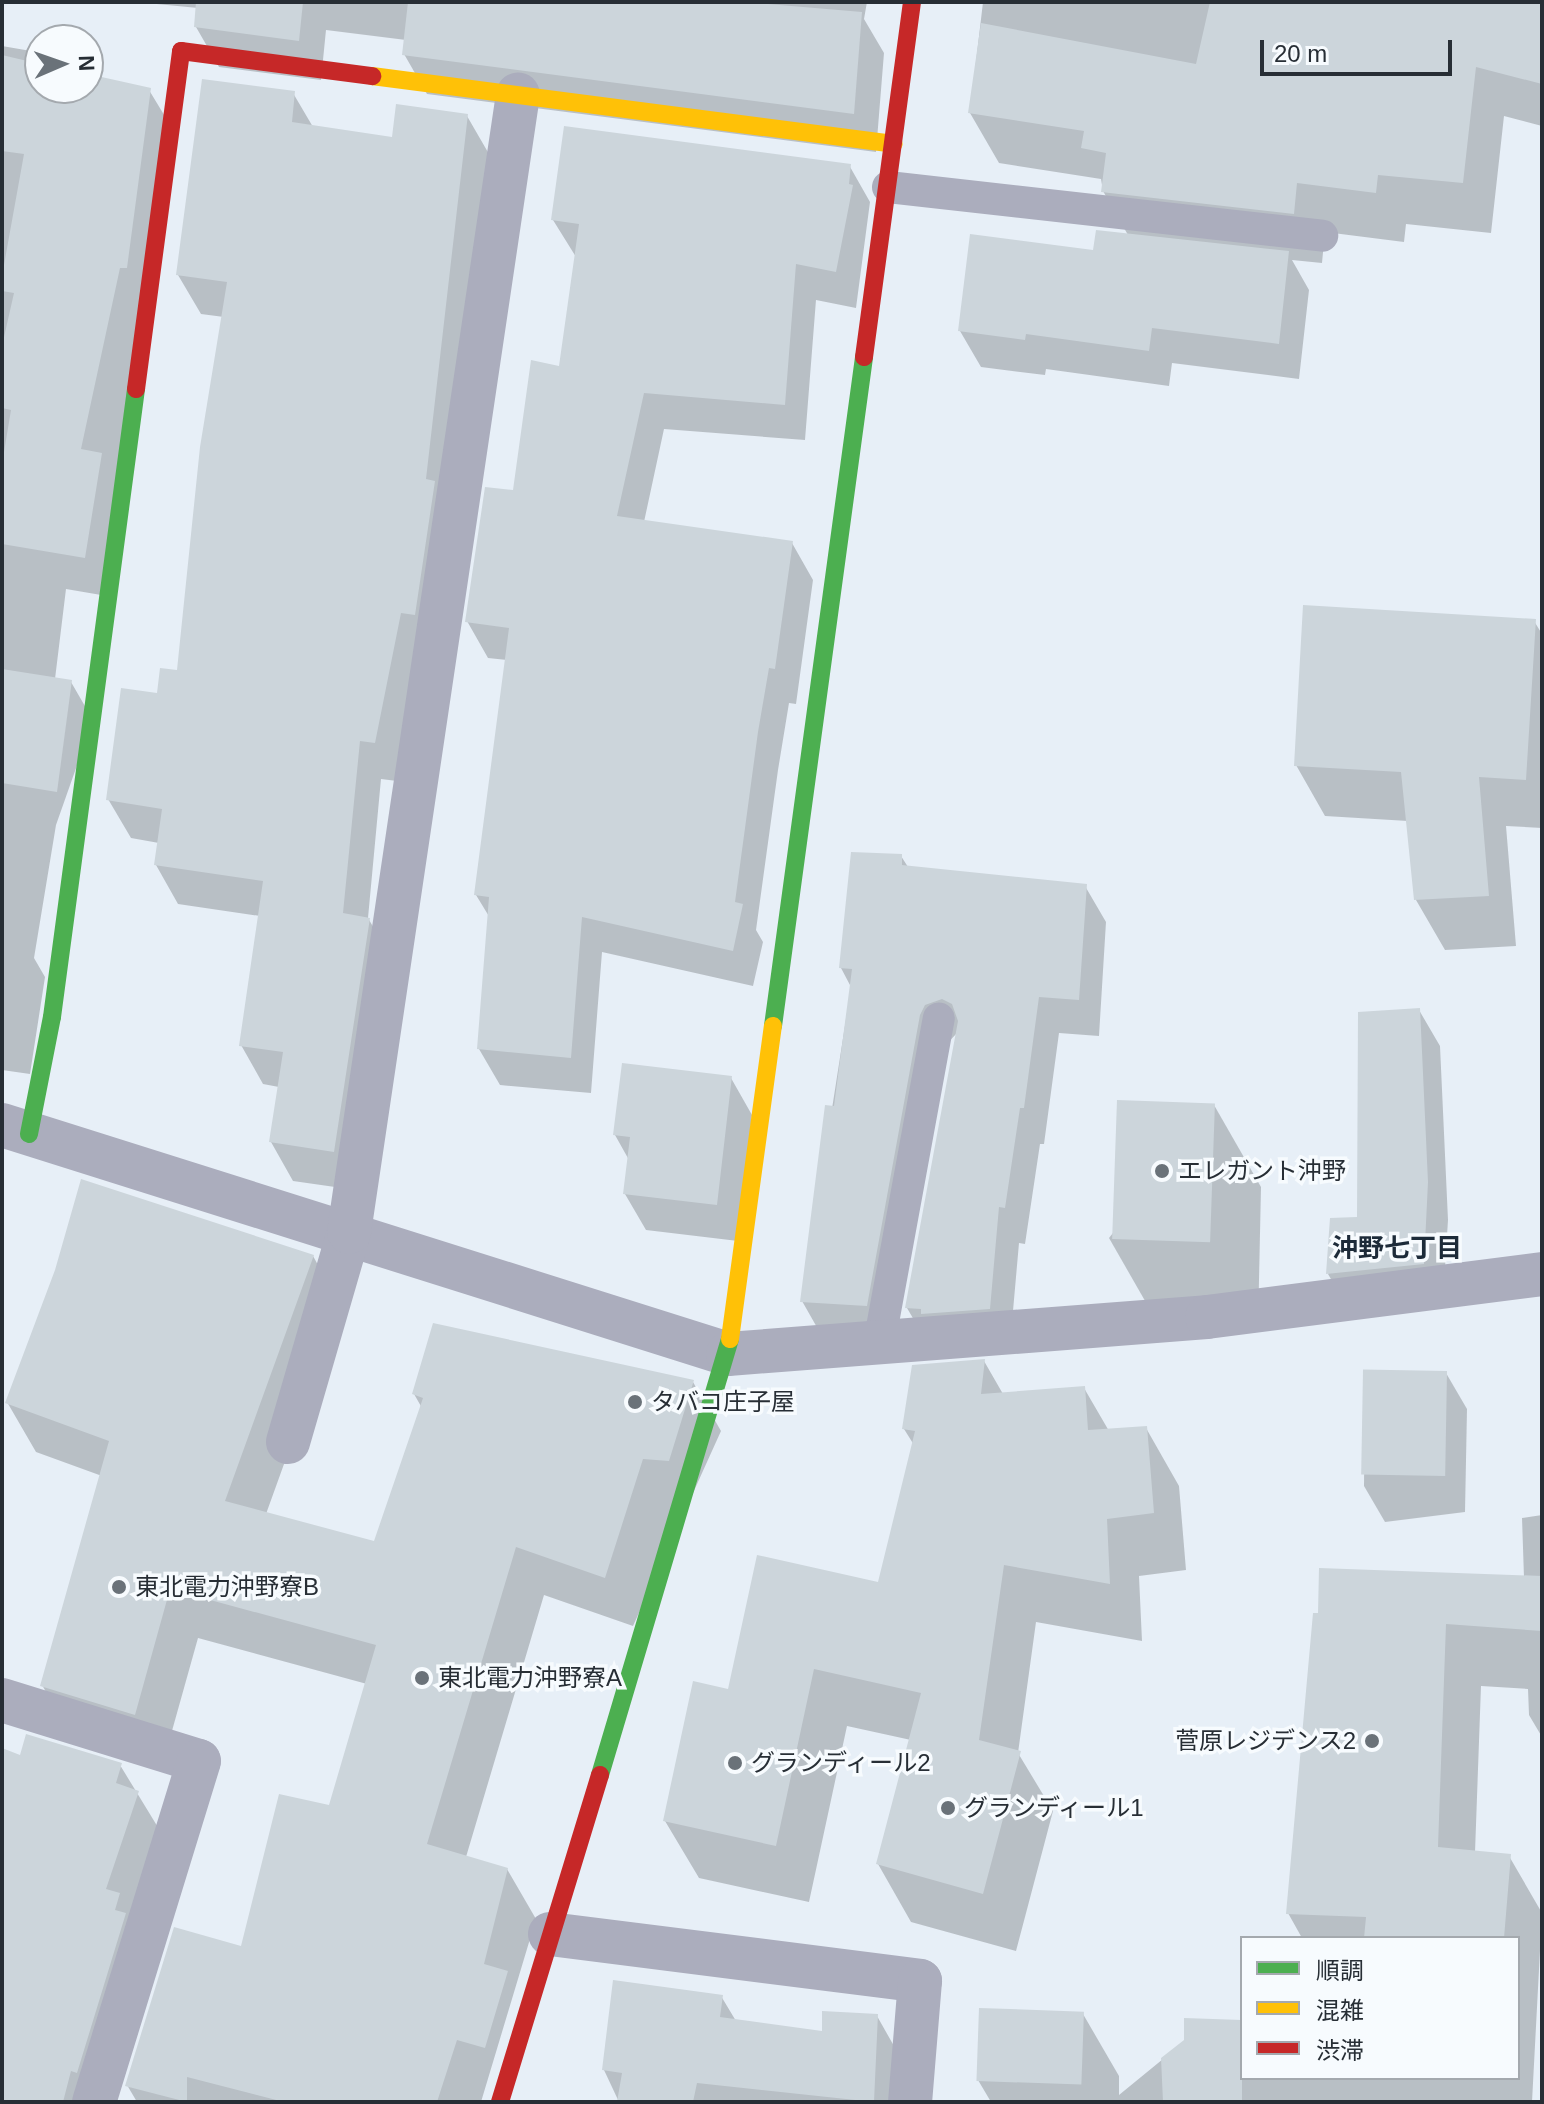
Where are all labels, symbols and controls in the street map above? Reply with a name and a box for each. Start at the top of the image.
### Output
north arrow [24,24,104,104]
scale bar [1264,24,1456,74]
text: 20 m [1274,40,1327,67]
text: N [74,55,99,72]
place label: エレガント沖野 [1178,1157,1346,1185]
marker: エレガント沖野 [1153,1162,1171,1180]
district label: 沖野七丁目 [1332,1233,1462,1265]
place label: タバコ庄子屋 [651,1388,795,1416]
marker: タバコ庄子屋 [626,1393,644,1411]
place label: 東北電力沖野寮B [135,1573,319,1601]
marker: 東北電力沖野寮B [110,1578,128,1596]
place label: 東北電力沖野寮A [438,1664,622,1692]
marker: 東北電力沖野寮A [413,1669,431,1687]
place label: 菅原レジデンス2 [1175,1727,1356,1755]
marker: 菅原レジデンス2 [1363,1732,1381,1750]
place label: グランディール2 [751,1749,932,1777]
marker: グランディール2 [726,1754,744,1772]
place label: グランディール1 [964,1794,1145,1822]
marker: グランディール1 [939,1799,957,1817]
legend [1240,1936,1520,2080]
text: 順調 [1316,1957,1364,1984]
text: 混雑 [1316,1997,1364,2024]
text: 渋滞 [1316,2037,1364,2064]

